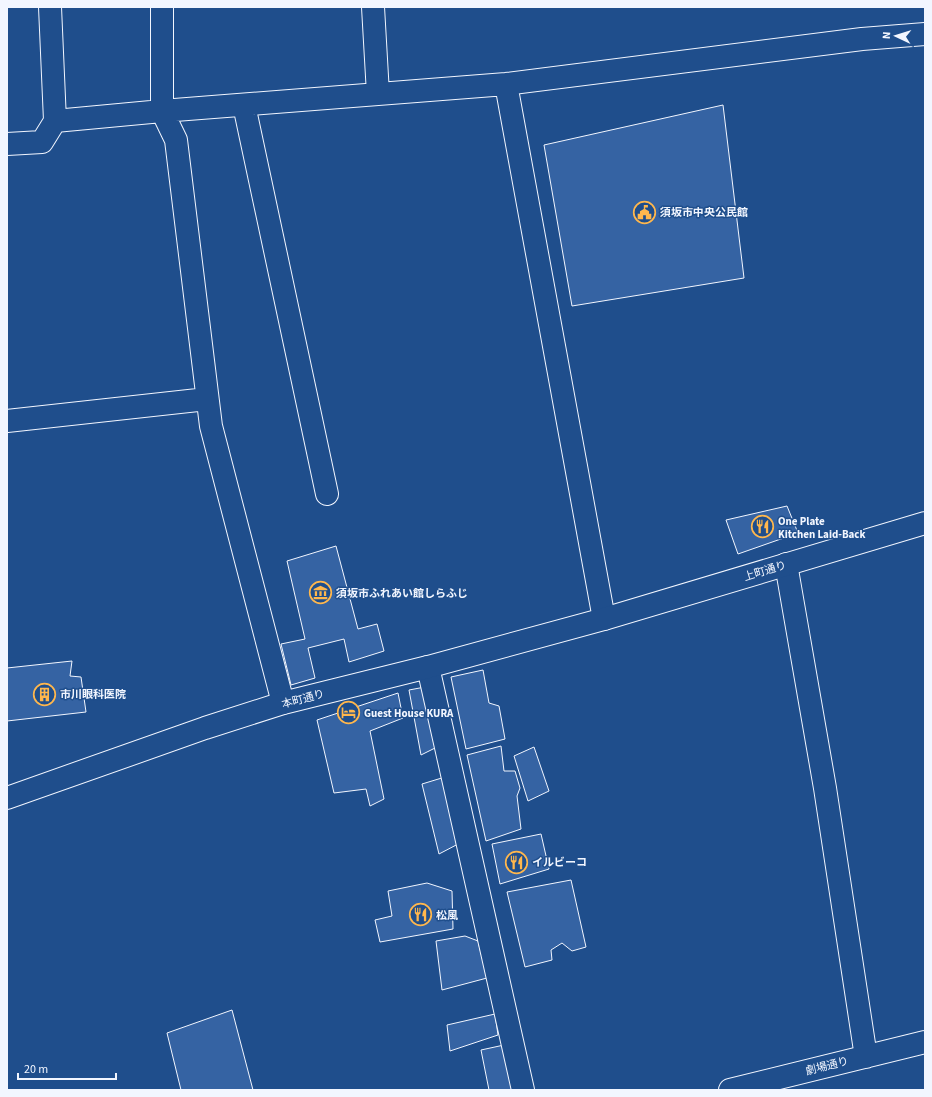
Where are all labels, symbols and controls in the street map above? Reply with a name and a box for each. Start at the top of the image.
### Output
north arrow [876,16,916,56]
text: N [879,31,894,40]
public building icon: 須坂市中央公民館 [632,199,658,225]
place label: 須坂市中央公民館 [660,205,748,220]
restaurant icon: One Plate Kitchen Laid-Back [749,514,775,540]
place label: One Plate Kitchen Laid-Back [778,514,866,542]
street label: 上町通り [742,557,788,585]
museum icon: 須坂市ふれあい館しらふじ [308,580,334,606]
place label: 須坂市ふれあい館しらふじ [336,586,468,601]
building icon: 市川眼科医院 [32,681,58,707]
street label: 本町通り [280,686,326,712]
place label: 市川眼科医院 [60,687,126,702]
hotel icon: Guest House KURA [336,700,362,726]
place label: Guest House KURA [364,706,454,721]
restaurant icon: イルビーコ [504,849,530,875]
place label: イルビーコ [532,855,587,870]
restaurant icon: 松風 [407,902,433,928]
place label: 松風 [436,908,458,923]
street label: 劇場通り [804,1053,850,1079]
scale bar [18,1055,116,1081]
text: 20 m [24,1061,48,1078]

